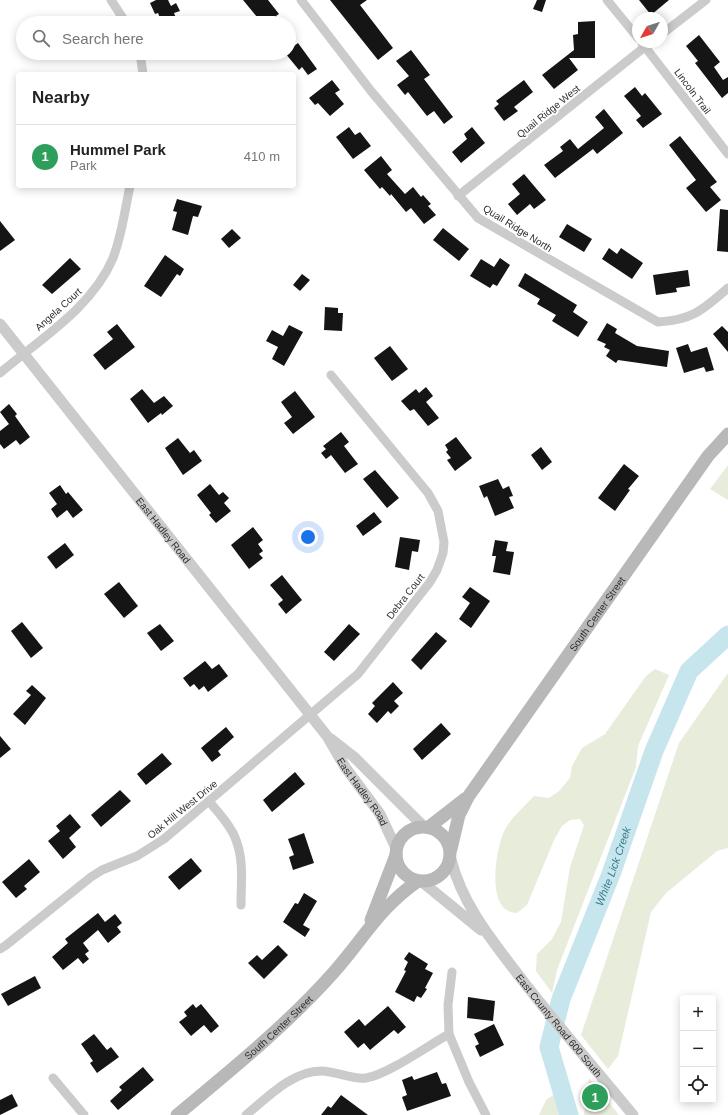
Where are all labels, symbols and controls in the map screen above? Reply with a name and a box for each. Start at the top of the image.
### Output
north arrow [632,12,668,48]
search box [16,16,296,60]
icon: search [30,27,52,49]
text: Search here [62,30,144,47]
street label: Lincoln Trail [672,67,713,116]
street label: Quail Ridge West [515,83,582,140]
text: Nearby [32,88,90,107]
text: Hummel Park [70,141,166,158]
text: 1 [41,149,49,164]
text: 410 m [244,149,280,164]
text: Park [70,158,97,173]
street label: Quail Ridge North [481,203,554,254]
street label: Angela Court [33,286,84,333]
street label: East Hadley Road [134,495,192,565]
your location [298,527,318,547]
street label: Debra Court [384,571,427,621]
street label: South Center Street [567,575,627,653]
street label: East Hadley Road [335,756,390,827]
street label: Oak Hill West Drive [145,778,220,841]
water label: White Lick Creek [593,825,633,907]
street label: East County Road 600 South [514,972,604,1079]
street label: South Center Street [242,993,315,1062]
map controls [680,995,716,1103]
button: + [680,995,716,1031]
button: − [680,1031,716,1067]
button: locate [680,1067,716,1103]
pin: 1 [582,1082,608,1112]

